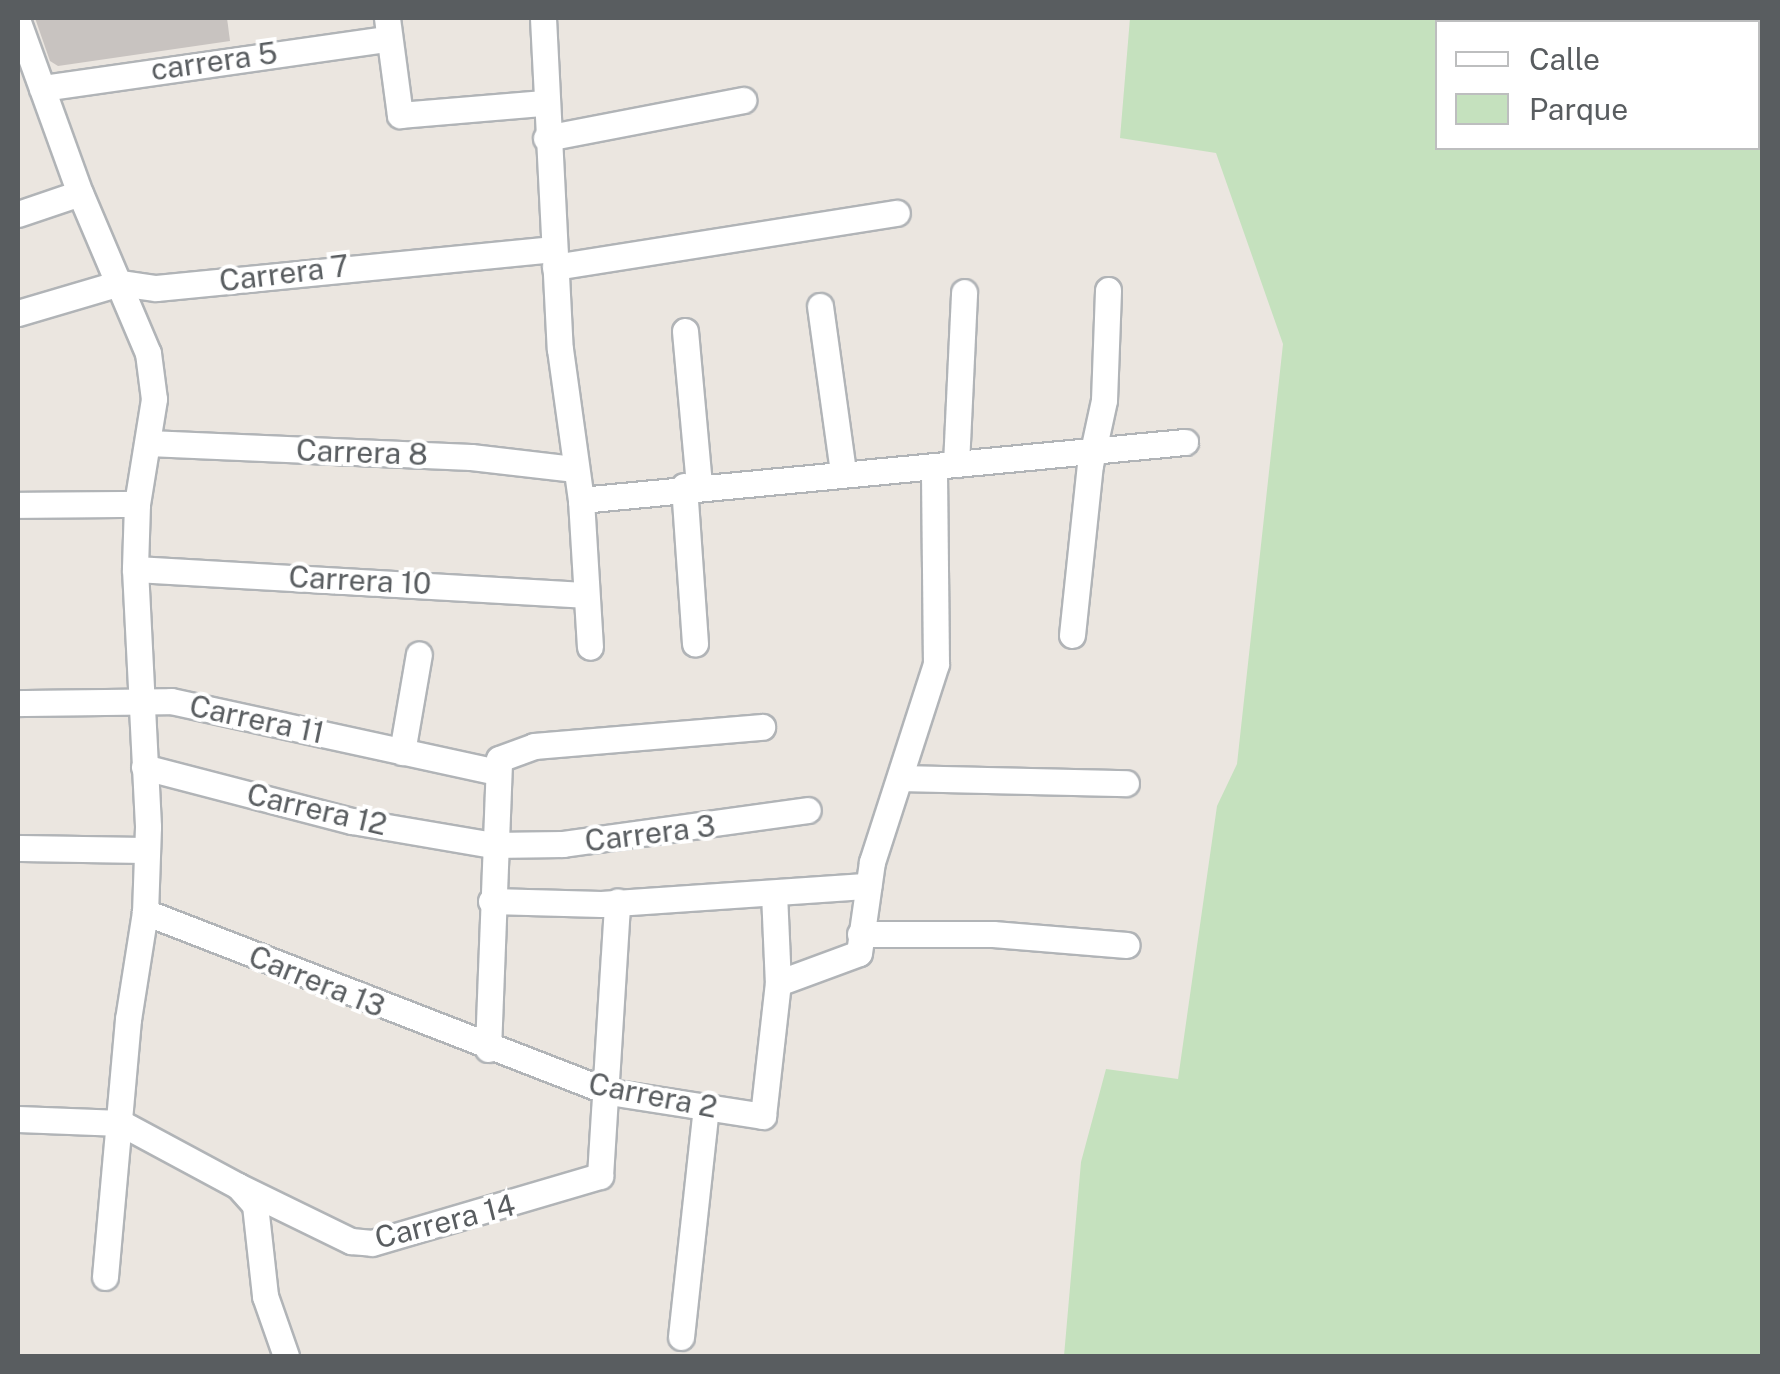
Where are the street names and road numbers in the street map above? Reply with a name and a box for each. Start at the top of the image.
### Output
street label: carrera 5 [149,34,279,88]
street label: Carrera 7 [217,247,351,299]
street label: Carrera 8 [296,432,428,472]
street label: Carrera 10 [288,558,432,602]
street label: Carrera 11 [186,687,328,751]
street label: Carrera 12 [244,775,390,843]
street label: Carrera 3 [583,807,717,859]
street label: Carrera 13 [244,937,390,1025]
street label: Carrera 2 [586,1065,720,1125]
street label: Carrera 14 [371,1186,519,1256]

